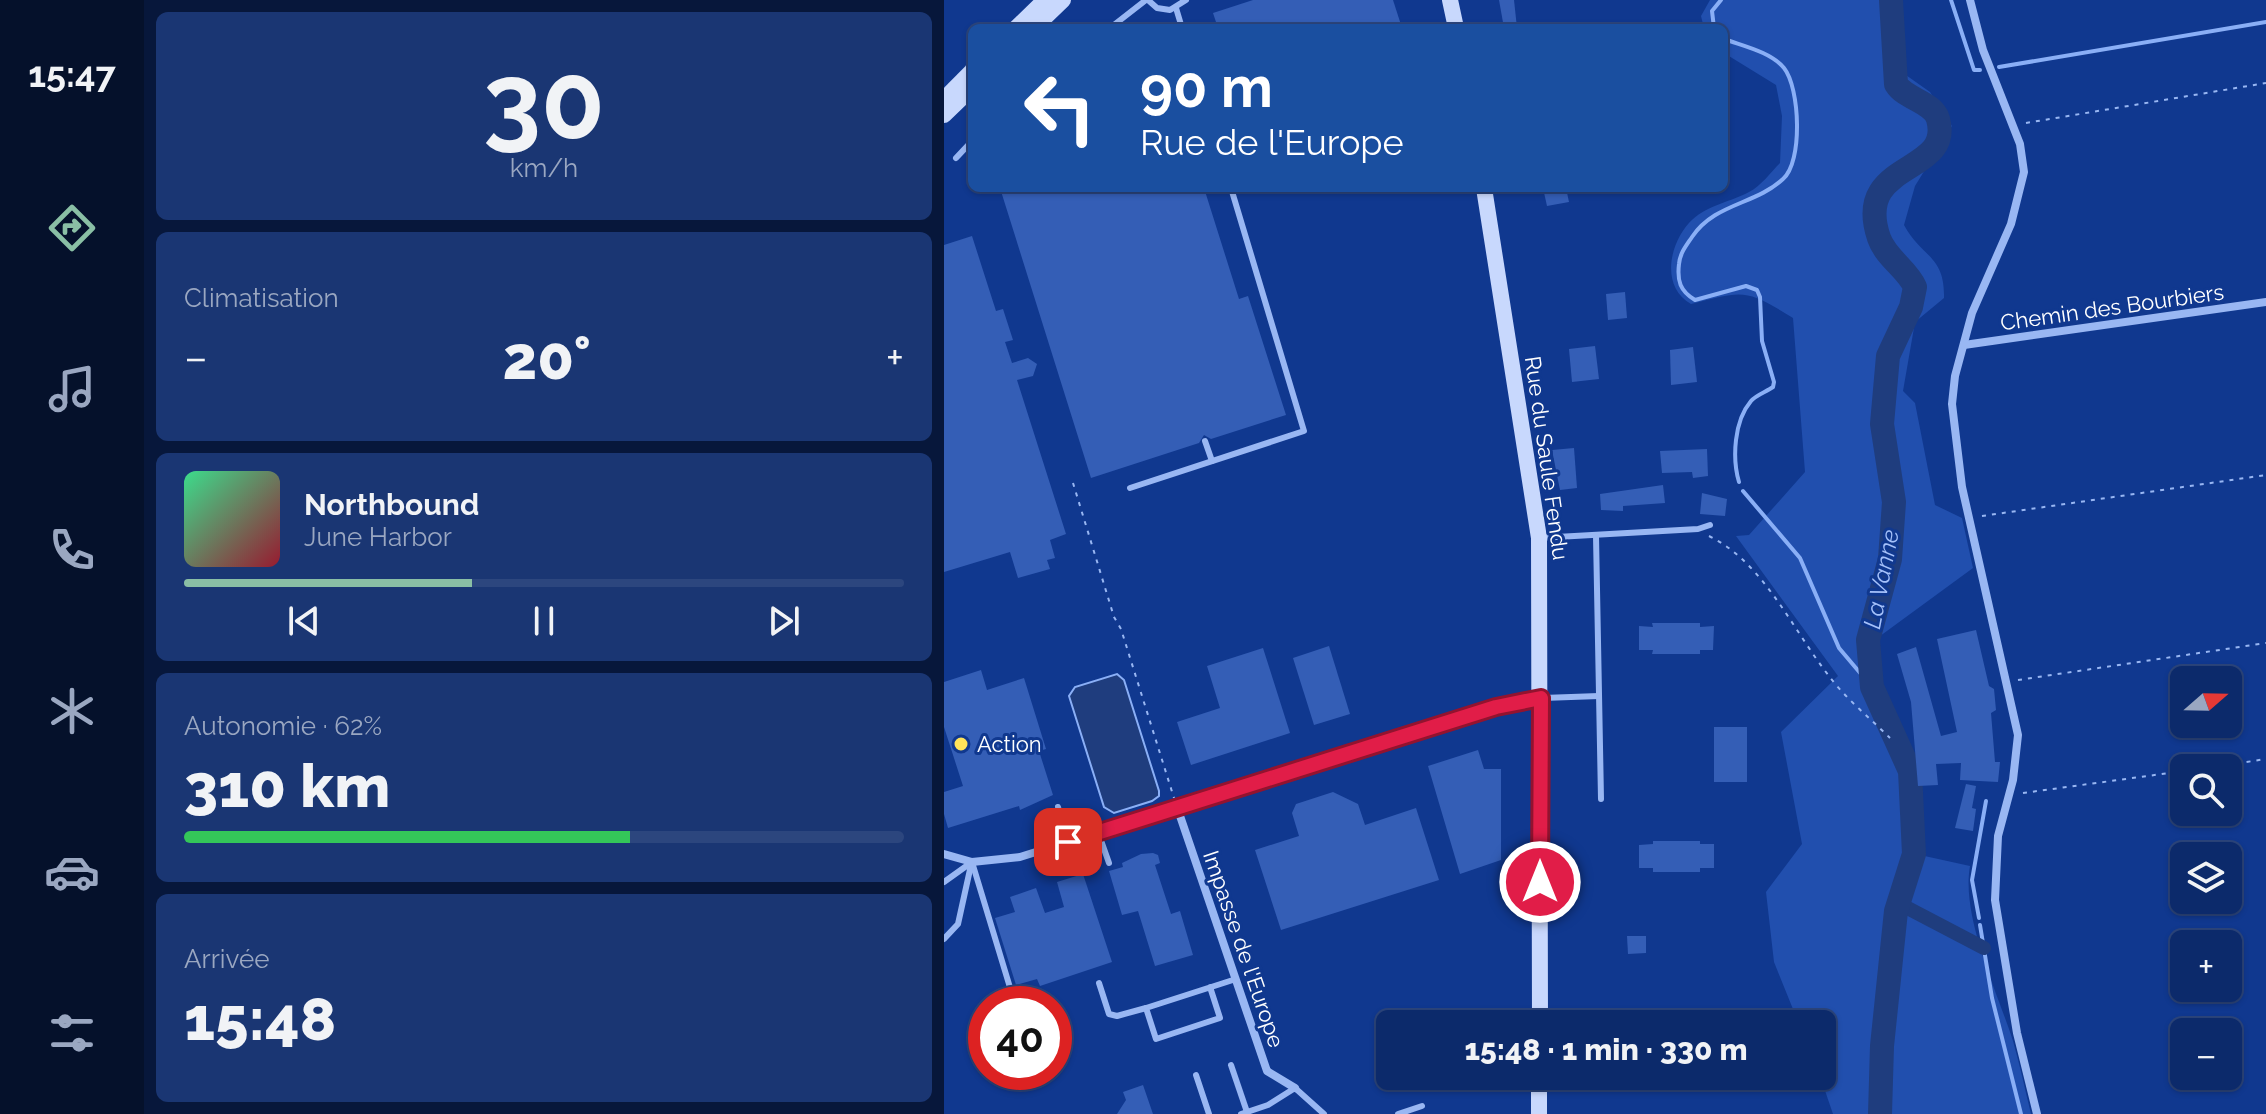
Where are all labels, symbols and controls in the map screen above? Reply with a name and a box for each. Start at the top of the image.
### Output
text: 30 [483,40,605,162]
text: 15:47 [28,53,116,95]
text: 90 m [1140,54,1273,120]
icon: left [1008,56,1112,160]
text: Rue de l'Europe [1140,121,1404,163]
text: km/h [510,153,578,183]
icon: directions [44,200,100,256]
street label: Chemin des Bourbiers [1999,278,2225,336]
text: Climatisation [184,283,339,313]
text: 20° [503,323,591,393]
text: − [184,332,208,383]
text: + [886,332,904,383]
street label: Rue du Saule Fendu [1520,354,1574,562]
icon: music [44,361,100,417]
text: Northbound [304,487,479,522]
icon: phone [44,522,100,578]
text: June Harbor [304,522,452,552]
water label: La Vanne [1857,527,1905,631]
icon: previous [282,599,326,643]
icon: pause [522,599,566,643]
icon: next [762,599,806,643]
north arrow [2170,666,2242,738]
map controls [2170,666,2242,1090]
icon: climate [44,683,100,739]
text: Autonomie · 62% [184,711,382,741]
place label: Action [977,731,1042,757]
marker: Action [952,735,970,753]
text: 310 km [184,751,390,821]
button: search [2170,754,2242,826]
pin [1034,808,1102,876]
icon: arrive [1046,820,1090,864]
position arrow [1498,840,1582,924]
button: layers [2170,842,2242,914]
icon: car [44,844,100,900]
street label: Impasse de l'Europe [1198,847,1290,1051]
button: + [2170,930,2242,1002]
text: Arrivée [184,944,269,974]
text: 15:48 [184,984,336,1054]
speed limit sign: 40 [968,986,1072,1090]
icon: filters [44,1005,100,1061]
button: − [2170,1018,2242,1090]
text: 15:48 · 1 min · 330 m [1465,1032,1748,1067]

